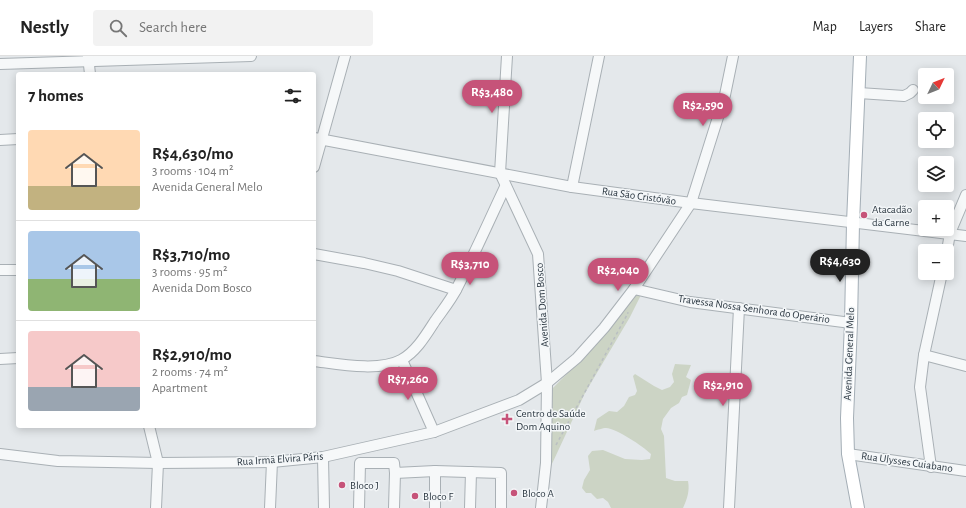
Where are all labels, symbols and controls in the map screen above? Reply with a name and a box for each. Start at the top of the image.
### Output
search box [93,10,373,46]
icon: search [107,17,129,39]
text: Nestly [20,18,69,37]
text: Search here [139,20,207,35]
text: Map [812,20,837,34]
text: Layers [859,20,893,34]
text: Share [915,20,946,34]
north arrow [918,68,954,104]
map controls [918,68,954,280]
pin: R$3,480 [455,80,529,114]
icon: filters [282,85,304,107]
text: R$3,480 [471,86,513,99]
text: 7 homes [28,87,84,104]
pin: R$2,590 [666,93,740,127]
text: R$2,590 [682,99,724,112]
button: locate [918,112,954,148]
text: R$4,630/mo [152,145,233,162]
icon: home [60,146,108,194]
button: layers [918,156,954,192]
text: 3 rooms · 104 m² [152,165,233,178]
text: Avenida General Melo [152,181,263,194]
street label: Rua São Cristóvão [601,185,677,207]
button: + [918,200,954,236]
place label: Atacadão da Carne [872,204,912,228]
marker: Atacadão da Carne [859,210,869,220]
button: − [918,244,954,280]
text: R$3,710/mo [152,246,230,263]
icon: home [60,247,108,295]
pin: R$4,630 [803,249,877,283]
pin: R$3,710 [433,252,507,286]
text: R$4,630 [819,255,861,268]
text: R$3,710 [450,258,490,271]
pin: R$2,040 [581,258,655,292]
street label: Avenida Dom Bosco [534,262,550,348]
text: R$2,040 [597,264,639,277]
text: 3 rooms · 95 m² [152,266,227,279]
text: Avenida Dom Bosco [152,282,252,295]
street label: Travessa Nossa Senhora do Operário [677,293,831,325]
street label: Avenida General Melo [842,307,856,401]
text: R$2,910/mo [152,346,232,363]
icon: home [60,347,108,395]
text: 2 rooms · 74 m² [152,366,228,379]
pin: R$7,260 [371,367,445,401]
text: R$7,260 [387,373,429,386]
pin: R$2,910 [686,373,760,407]
text: R$2,910 [703,379,743,392]
text: Apartment [152,382,207,395]
place label: Centro de Saúde Dom Aquino [516,408,586,432]
marker: Centro de Saúde Dom Aquino [501,413,513,425]
street label: Rua Irmã Elvira Páris [236,450,324,468]
street label: Rua Ulysses Cuiabano [860,450,954,474]
marker: Bloco J [337,480,347,490]
place label: Bloco J [350,480,379,491]
marker: Bloco A [509,488,519,498]
place label: Bloco A [522,488,554,499]
marker: Bloco F [410,491,420,501]
place label: Bloco F [423,491,453,502]

